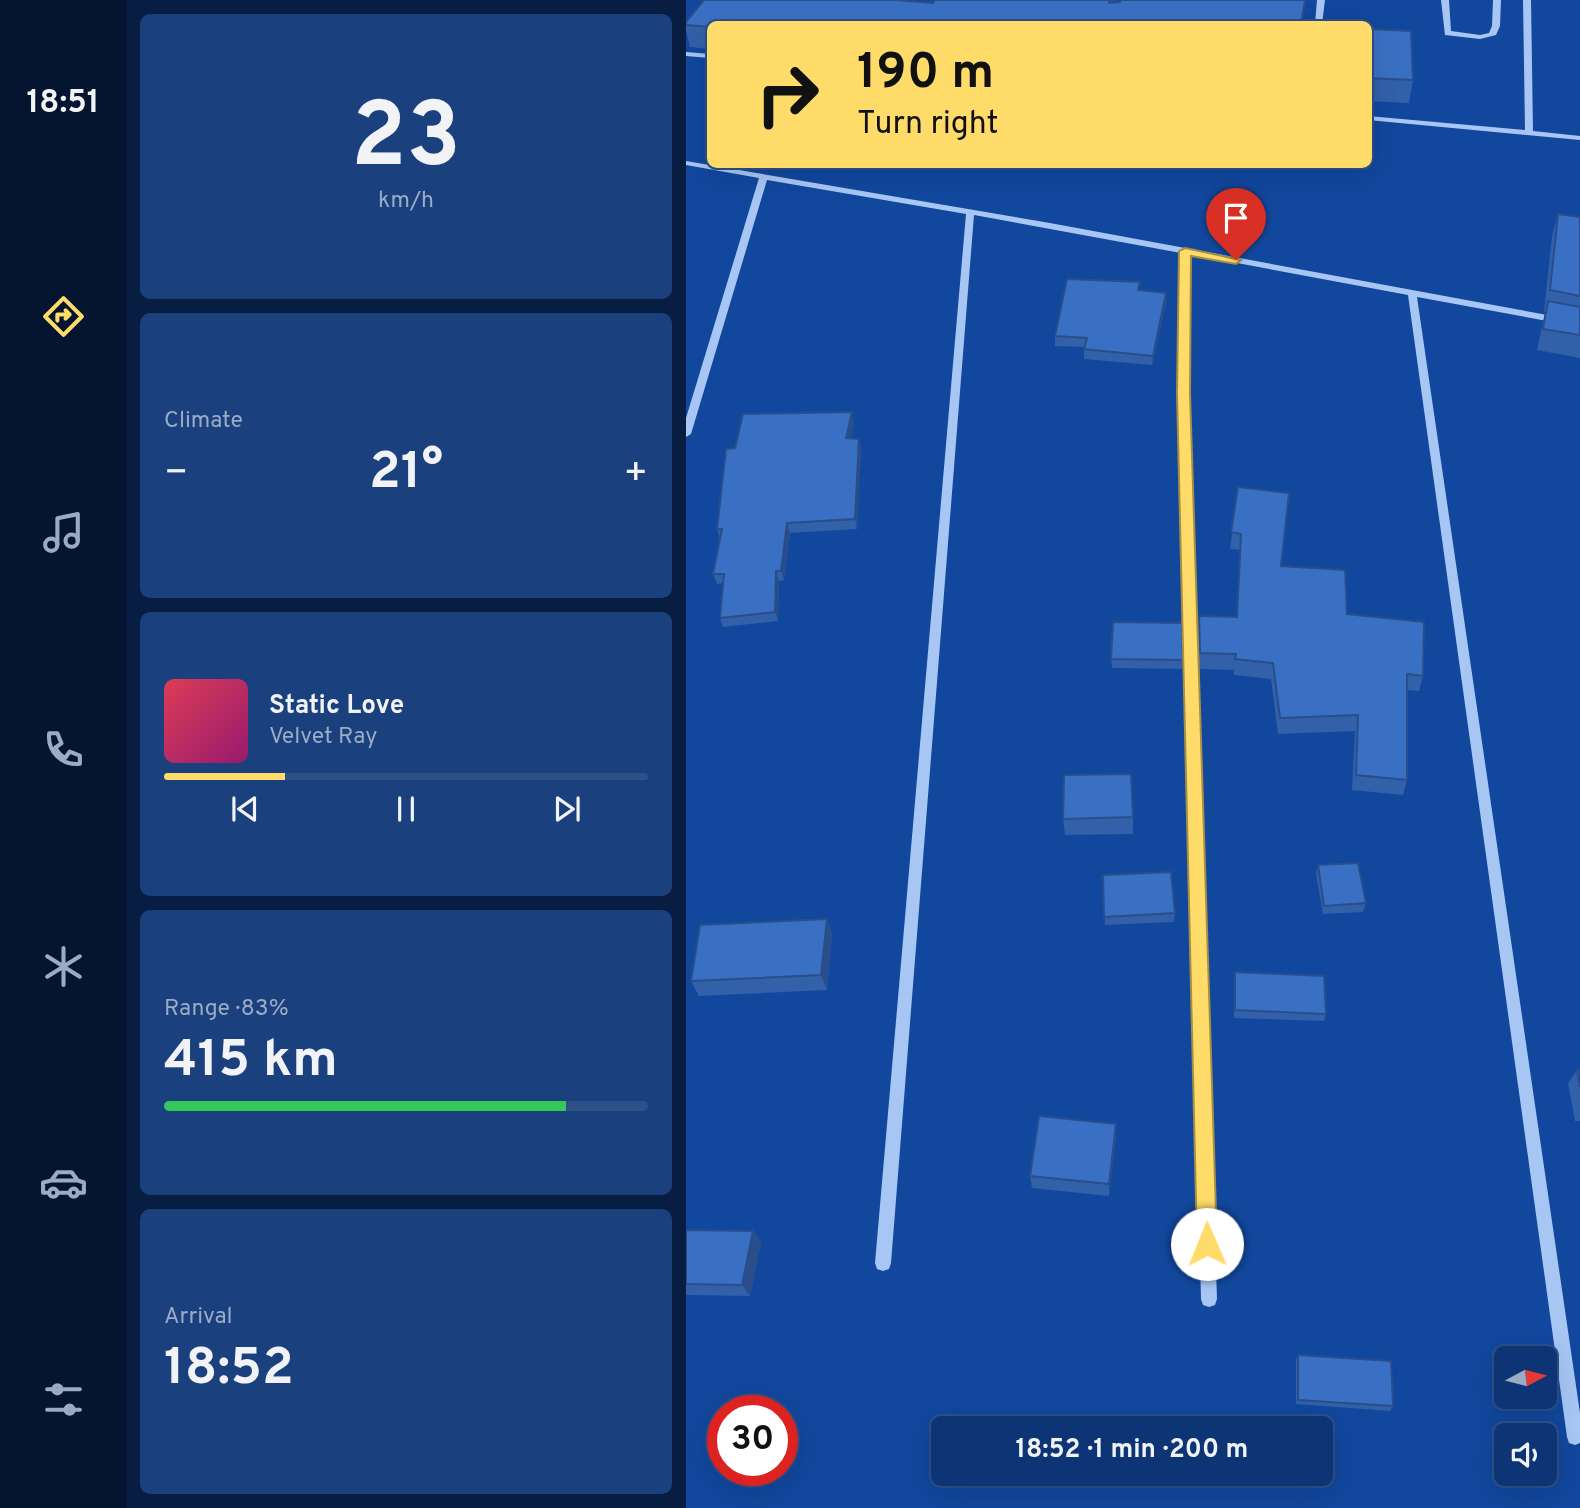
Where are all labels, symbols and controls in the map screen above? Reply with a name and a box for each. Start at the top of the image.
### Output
text: 190 m [857,44,994,106]
icon: right [742,49,833,140]
text: 18:51 [26,84,100,124]
text: 23 [351,84,461,199]
text: Turn right [857,105,999,145]
text: km/h [378,187,434,216]
pin [1206,188,1266,260]
icon: arrive [1217,199,1255,237]
icon: directions [39,292,88,341]
text: Climate [164,407,243,436]
text: 21° [369,441,443,507]
text: − [164,450,189,499]
text: + [623,450,648,499]
icon: music [39,508,88,557]
text: Static Love [269,690,404,723]
text: Velvet Ray [269,723,377,752]
icon: phone [39,725,88,774]
icon: previous [226,790,264,828]
icon: pause [387,790,425,828]
icon: next [548,790,586,828]
icon: climate [39,942,88,991]
text: Range · 83% [164,995,289,1024]
text: 415 km [164,1029,338,1095]
icon: car [39,1158,88,1207]
position arrow [1170,1207,1244,1281]
text: Arrival [164,1303,233,1332]
text: 18:52 [164,1337,294,1403]
north arrow [1494,1346,1558,1409]
map controls [1494,1346,1557,1486]
icon: filters [39,1375,88,1424]
speed limit sign: 30 [707,1395,798,1486]
button: sound [1494,1423,1557,1486]
text: 18:52 · 1 min · 200 m [1016,1434,1248,1467]

